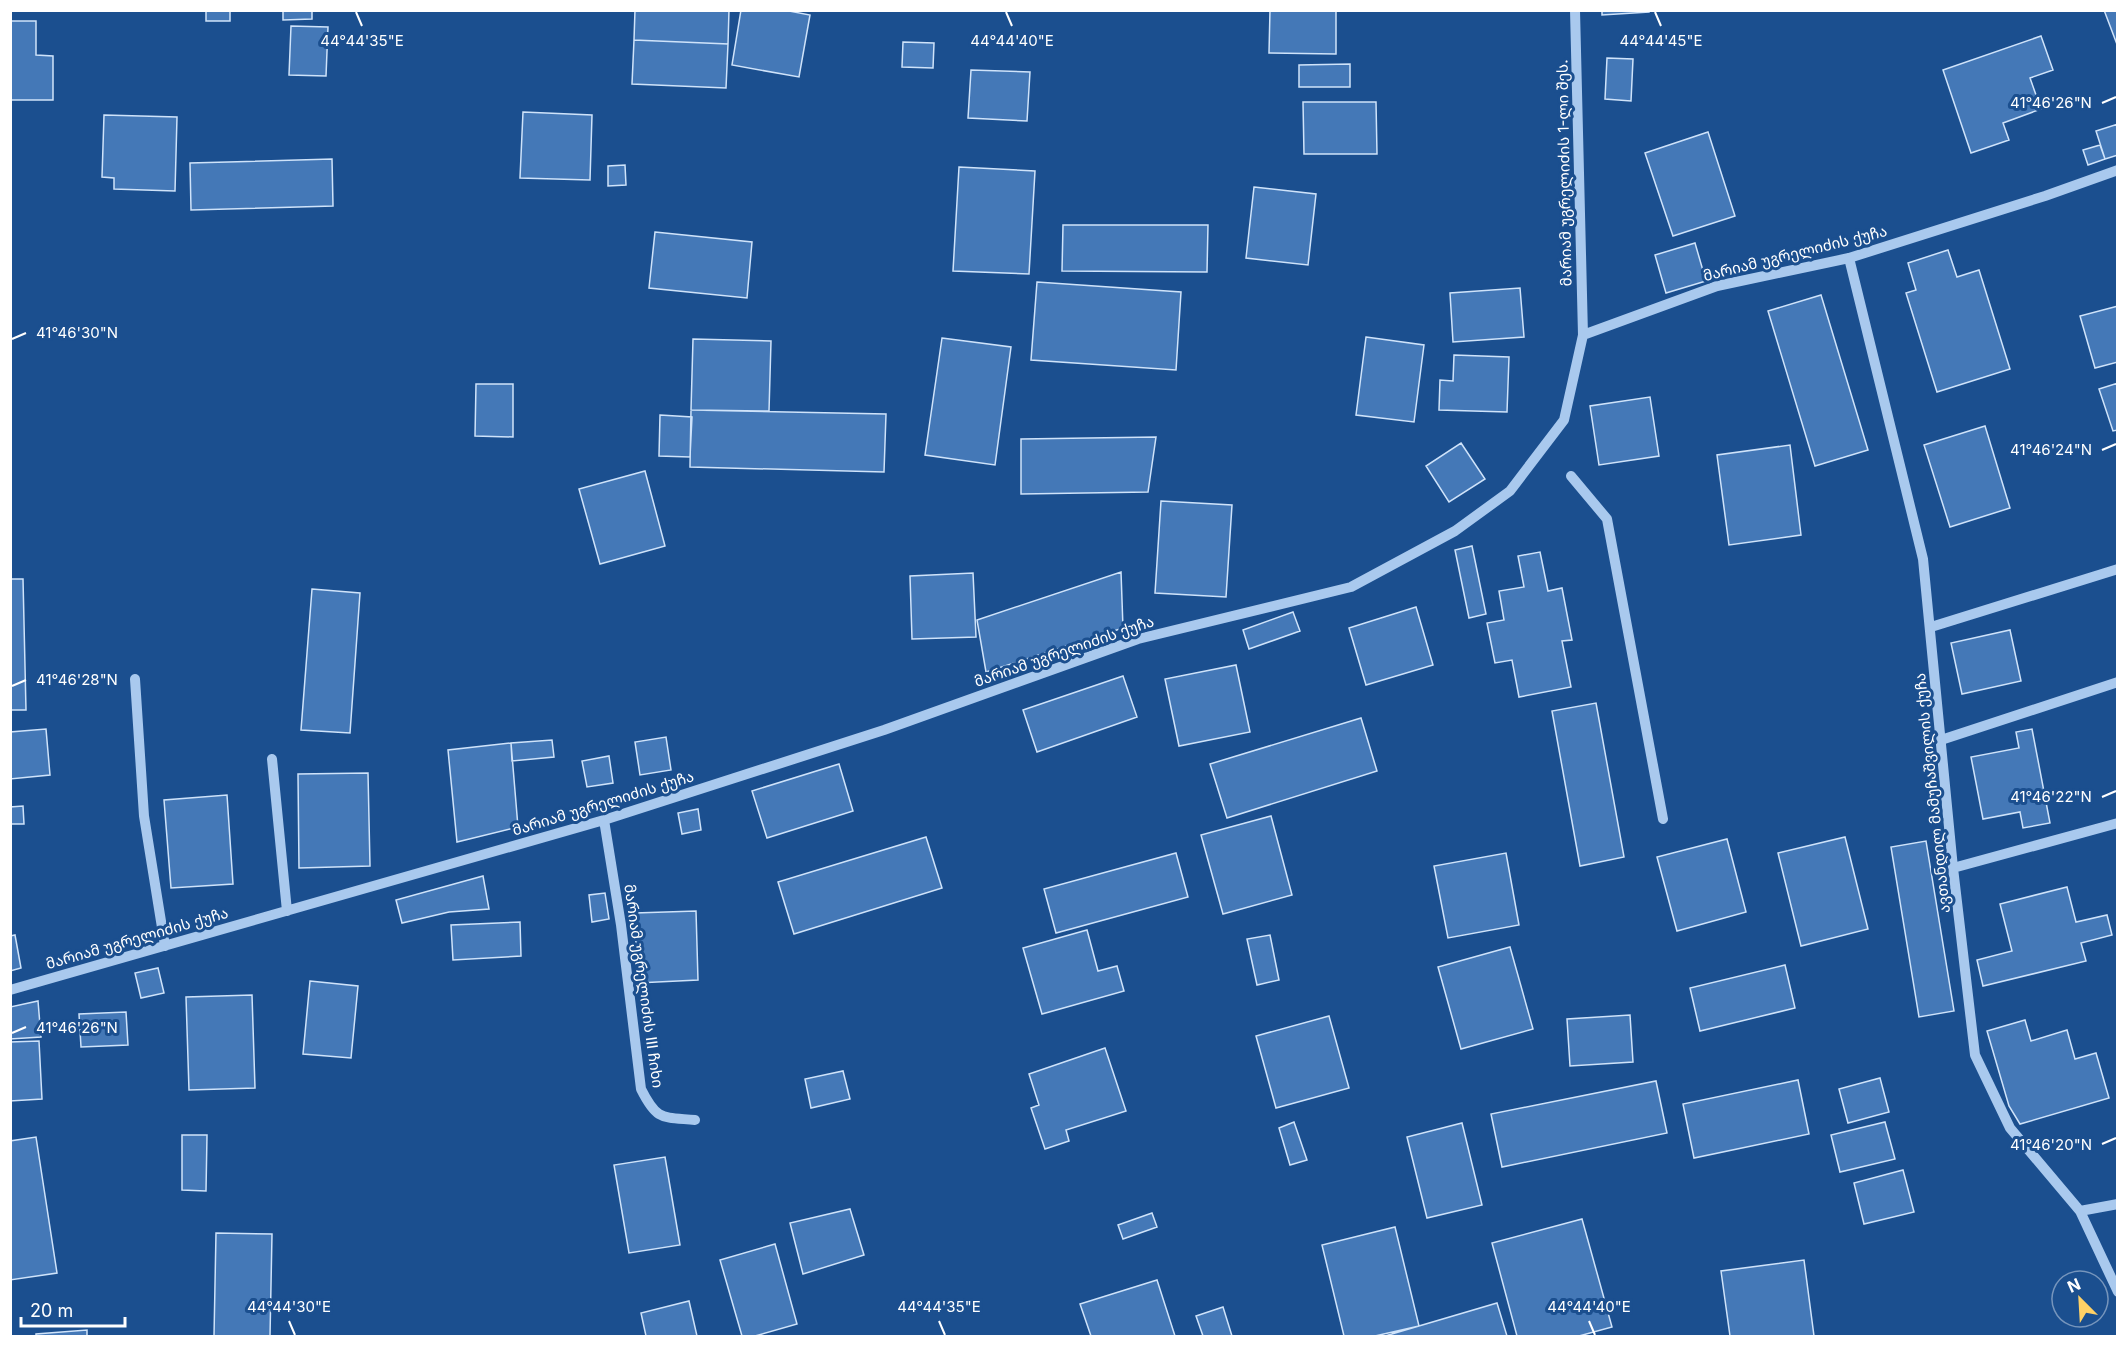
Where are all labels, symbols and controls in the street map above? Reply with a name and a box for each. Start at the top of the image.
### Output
text: 44°44'35"E [320,31,404,50]
text: 44°44'40"E [970,31,1054,50]
text: 44°44'45"E [1620,31,1703,50]
street label: მარიამ უგრელიძის 1-ლი შეს. [1553,59,1575,287]
text: 41°46'26"N [2010,93,2092,112]
street label: მარიამ უგრელიძის ქუჩა [1701,221,1889,285]
text: 41°46'30"N [36,323,118,342]
text: 41°46'24"N [2010,440,2092,459]
street label: მარიამ უგრელიძის ქუჩა [972,611,1156,691]
text: 41°46'28"N [36,670,118,689]
street label: ავთანდილ მამუჩაშვილის ქუჩა [1910,672,1954,914]
street label: მარიამ უგრელიძის ქუჩა [510,766,696,840]
text: 41°46'22"N [2010,787,2092,806]
street label: მარიამ უგრელიძის III ჩიხი [620,883,668,1089]
street label: მარიამ უგრელიძის ქუჩა [44,903,230,973]
text: 41°46'26"N [36,1018,118,1037]
text: 41°46'20"N [2010,1135,2092,1154]
north arrow [2050,1269,2110,1329]
text: N [2064,1274,2084,1297]
scale bar [21,1290,124,1328]
text: 44°44'30"E [247,1297,331,1316]
text: 44°44'35"E [897,1297,981,1316]
text: 44°44'40"E [1547,1297,1631,1316]
text: 20 m [30,1300,73,1321]

